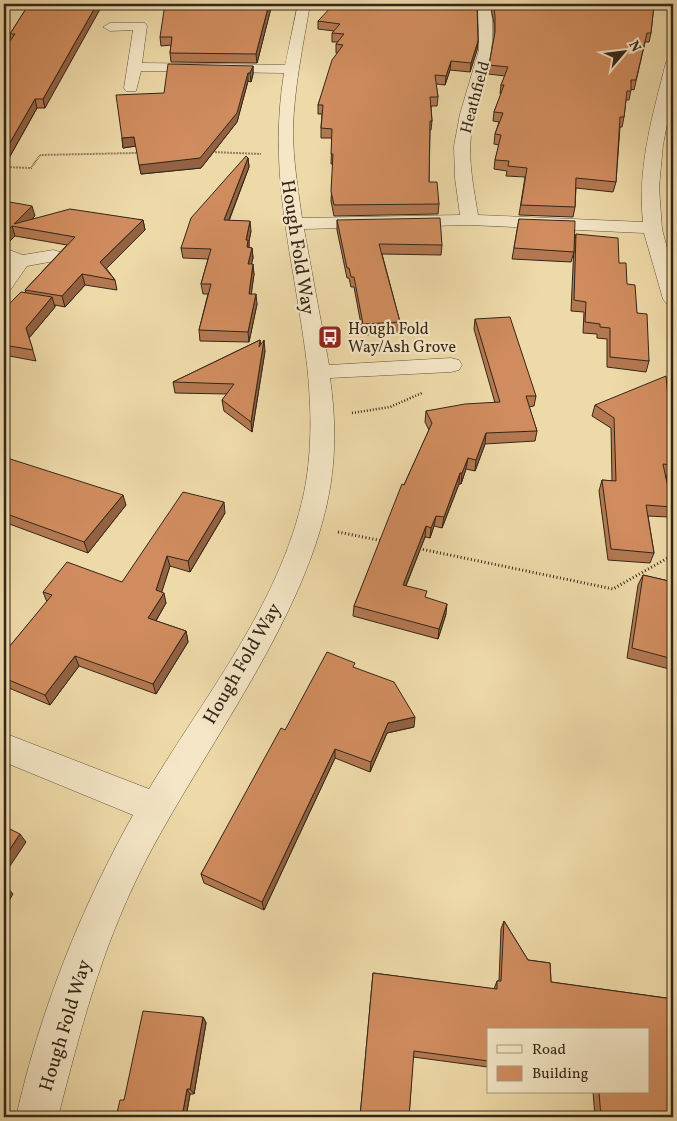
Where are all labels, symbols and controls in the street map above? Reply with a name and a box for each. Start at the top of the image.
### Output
north arrow [600,28,650,78]
text: N [623,38,645,56]
street label: Heathfield [456,59,496,136]
street label: Hough Fold Way [274,178,321,317]
place label: Hough Fold Way/Ash Grove [348,319,456,359]
bus stop icon: Hough Fold Way/Ash Grove [317,324,343,350]
street label: Hough Fold Way [197,599,288,729]
street label: Hough Fold Way [34,957,98,1094]
legend [487,1028,650,1094]
text: Road [532,1040,566,1061]
text: Building [532,1064,589,1085]

